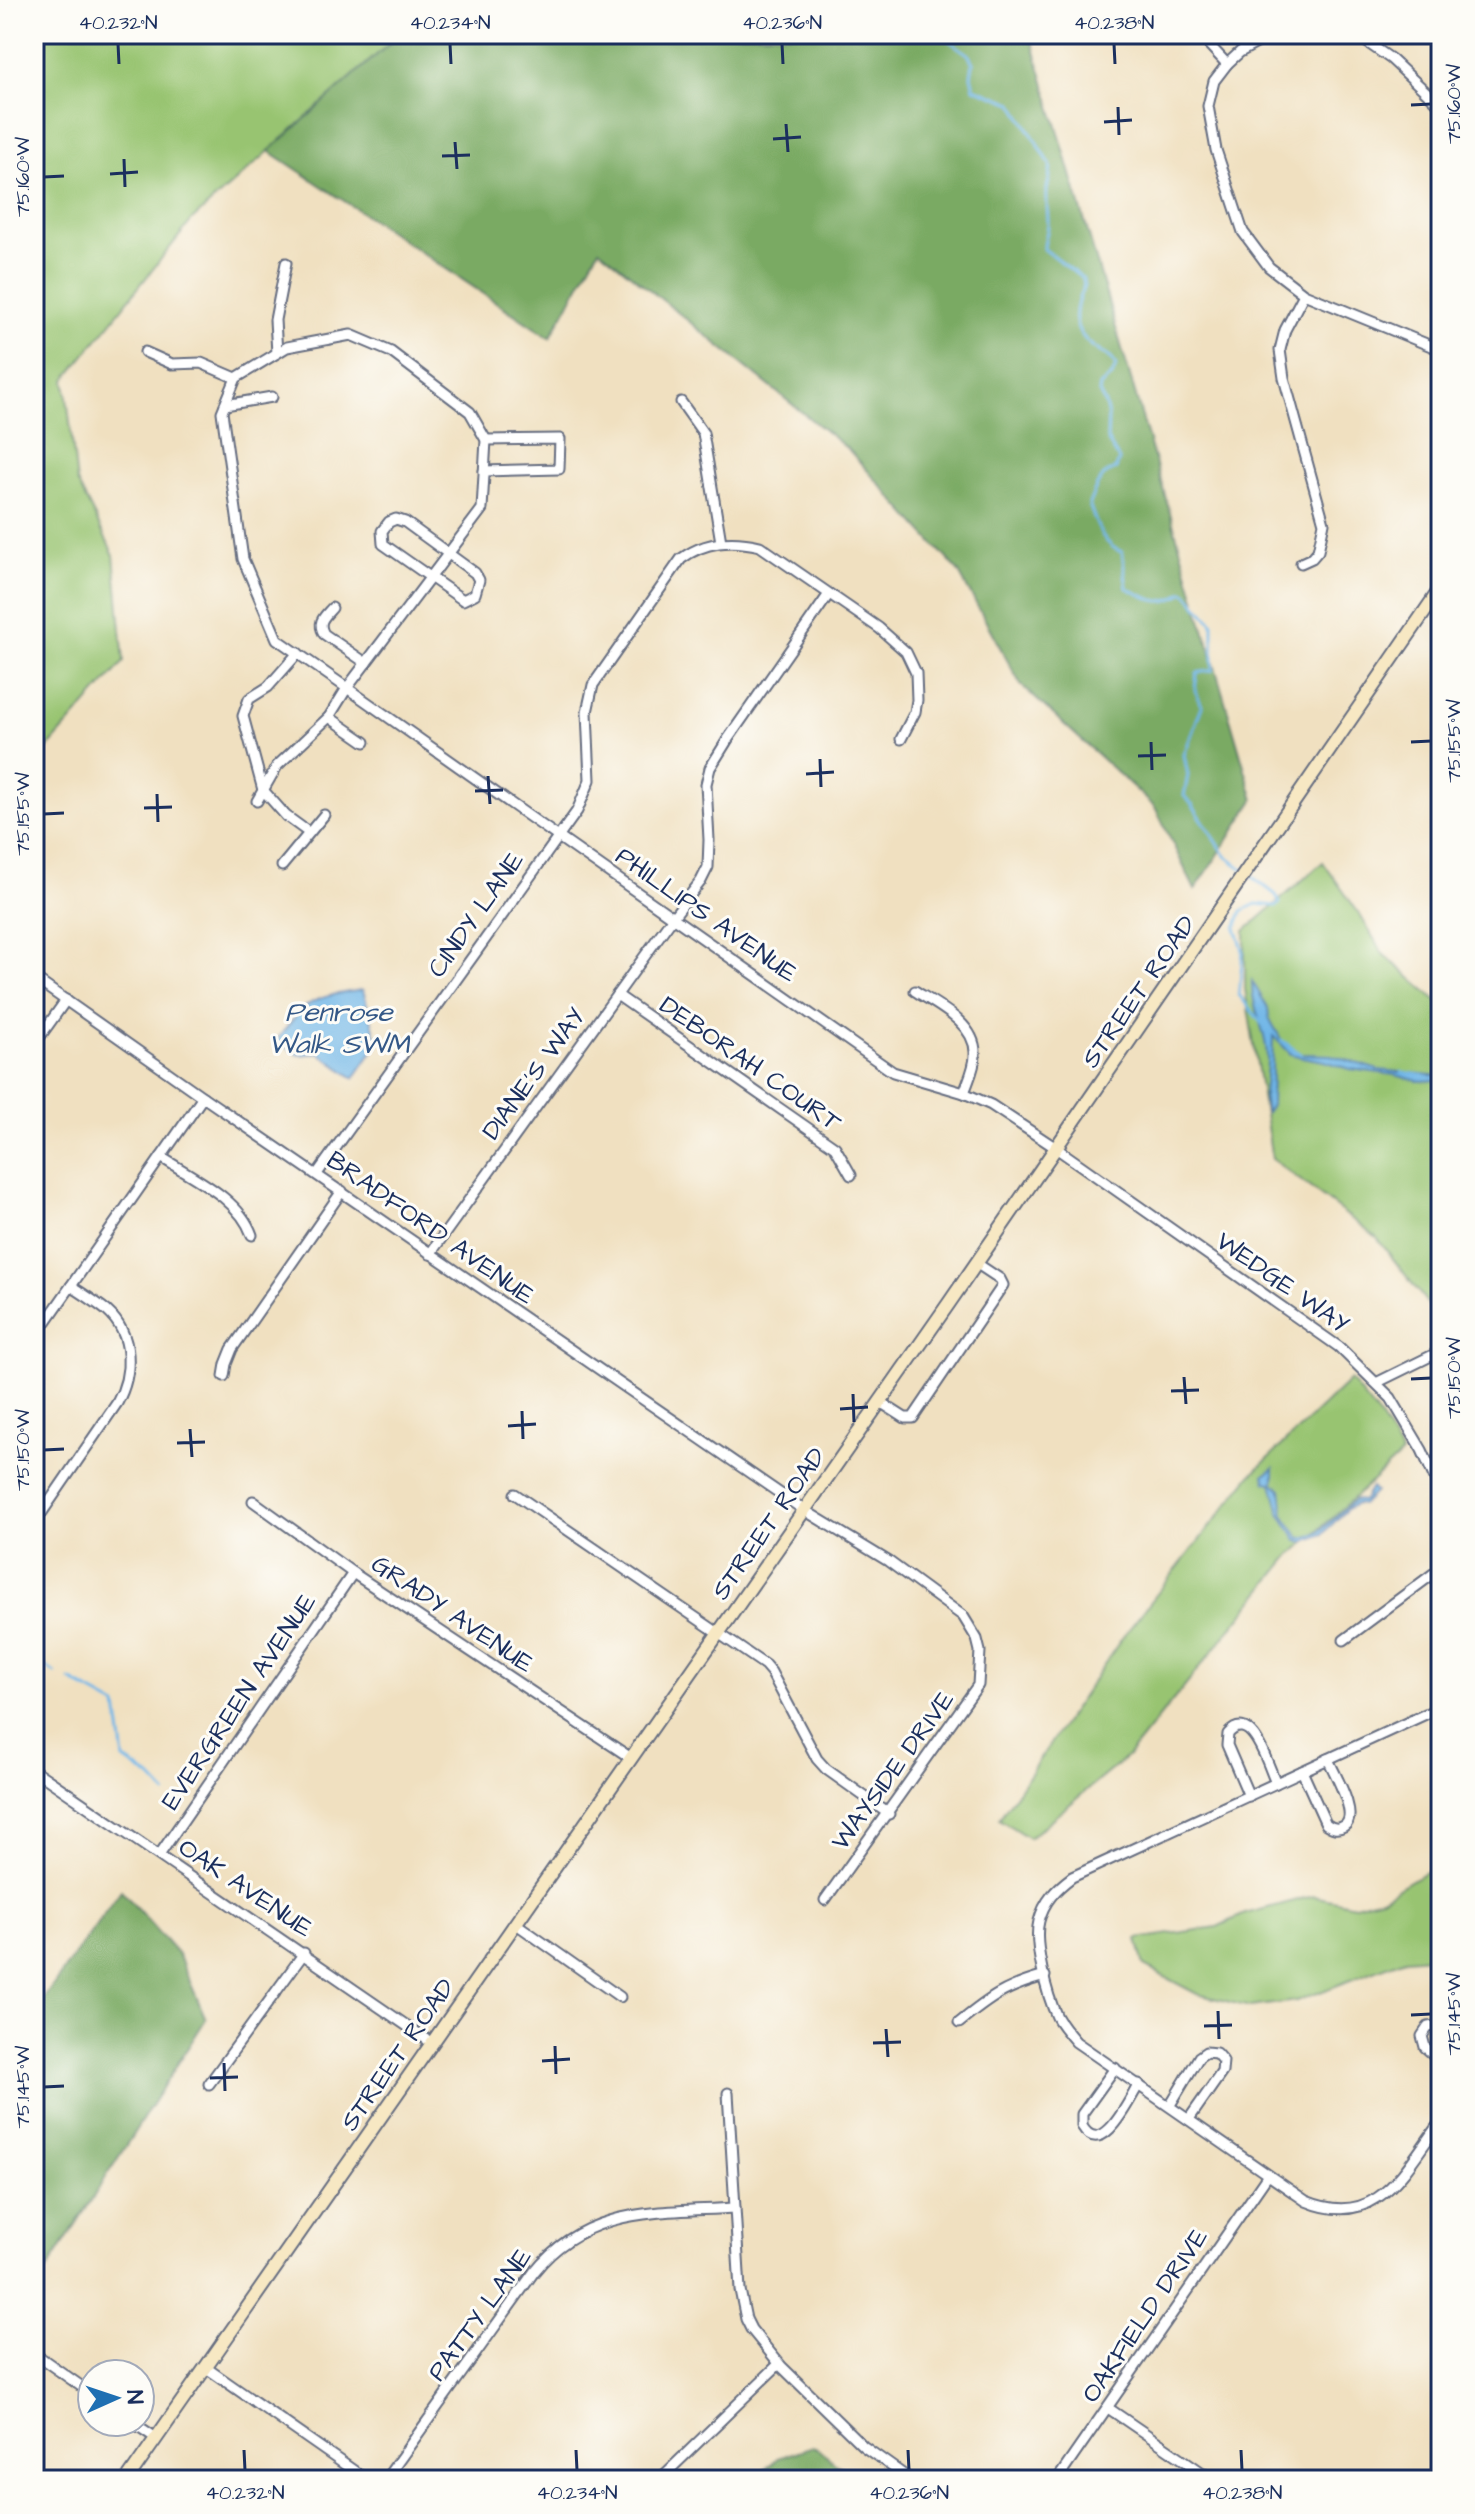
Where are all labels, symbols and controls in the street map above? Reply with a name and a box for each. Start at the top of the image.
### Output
text: 40.232°N [78,9,158,37]
text: 40.234°N [409,9,491,37]
text: 40.236°N [742,9,822,37]
text: 40.238°N [1074,9,1154,37]
text: 75.160°W [1440,64,1468,144]
text: 75.160°W [9,137,37,217]
text: 75.155°W [1440,699,1468,783]
text: 75.155°W [9,772,37,856]
street label: PHILLIPS AVENUE [608,839,805,991]
street label: CINDY LANE [419,844,532,985]
street label: STREET ROAD [1073,908,1205,1075]
street label: DEBORAH COURT [652,988,849,1141]
water label: Penrose Walk SWM [269,993,410,1064]
street label: DIANE'S WAY [474,1000,594,1147]
street label: BRADFORD AVENUE [319,1142,542,1313]
street label: WEDGE WAY [1208,1223,1357,1342]
text: 75.150°W [1440,1337,1468,1419]
text: 75.150°W [9,1409,37,1491]
street label: STREET ROAD [703,1440,835,1607]
street label: GRADY AVENUE [364,1546,541,1682]
street label: EVERGREEN AVENUE [153,1586,325,1817]
street label: WAYSIDE DRIVE [823,1683,963,1858]
street label: OAK AVENUE [171,1830,320,1946]
street label: STREET ROAD [332,1971,464,2138]
text: 75.145°W [1440,1972,1468,2055]
text: 75.145°W [9,2045,37,2128]
street label: OAKFIELD DRIVE [1073,2221,1217,2410]
street label: PATTY LANE [419,2241,540,2388]
north arrow [76,2358,156,2438]
text: N [119,2389,150,2405]
text: 40.232°N [205,2479,285,2507]
text: 40.234°N [536,2479,618,2507]
text: 40.236°N [869,2479,949,2507]
text: 40.238°N [1202,2479,1282,2507]

